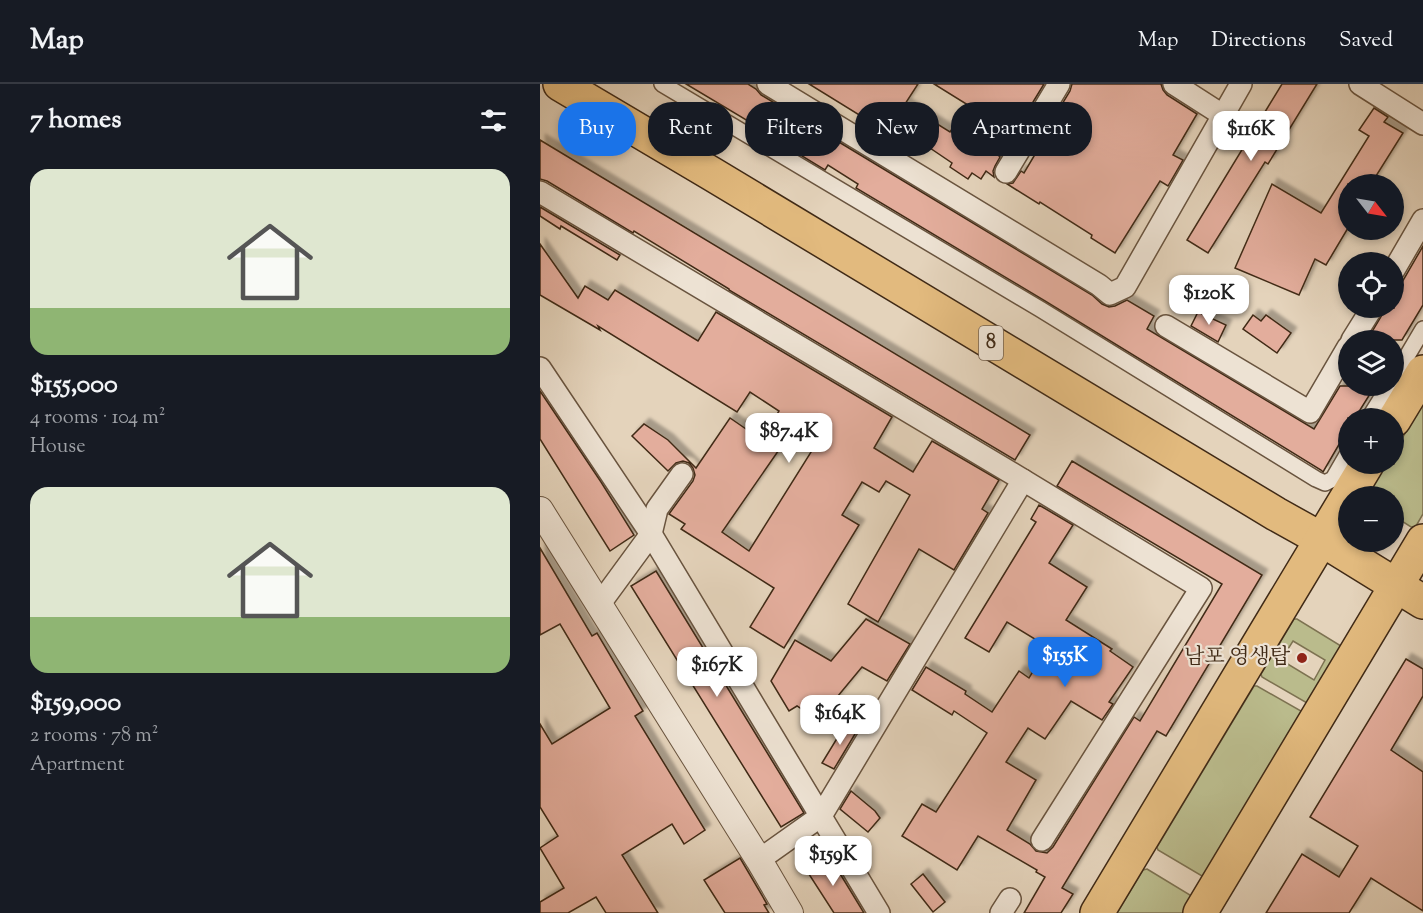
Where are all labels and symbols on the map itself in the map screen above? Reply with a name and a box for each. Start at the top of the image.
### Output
pin: $116K [1209,111,1293,162]
north arrow [1338,174,1404,240]
pin: $120K [1167,275,1251,326]
road number: 8 [979,326,1003,360]
pin: $87.4K [740,413,838,464]
pin: $155K [1023,637,1107,688]
place label: 남포 영생탑 [1184,643,1291,673]
pin: $167K [675,647,759,698]
marker: 남포 영생탑 [1295,651,1309,665]
pin: $164K [798,695,882,746]
pin: $159K [791,836,875,887]

